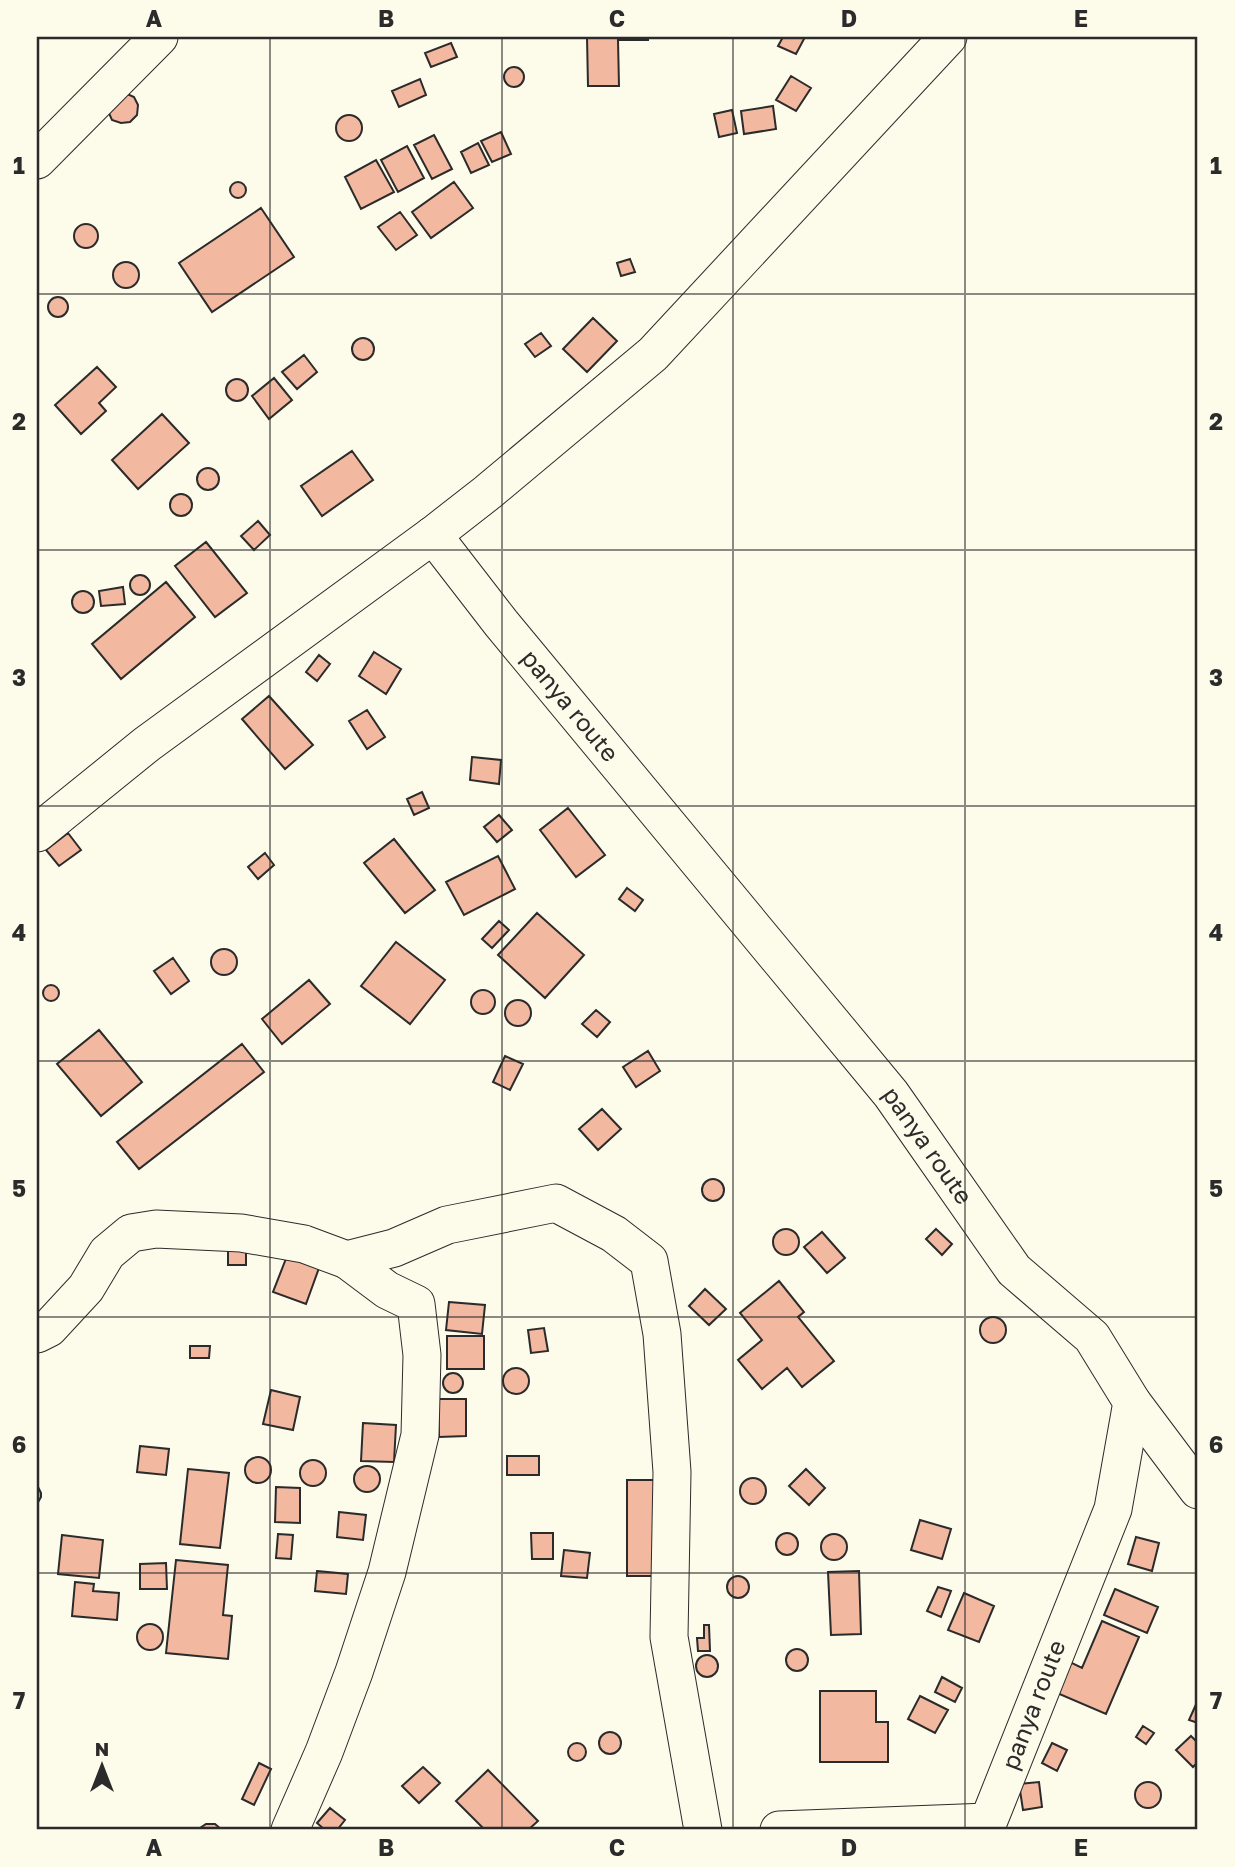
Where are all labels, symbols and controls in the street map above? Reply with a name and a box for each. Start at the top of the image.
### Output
text: A [146,4,163,32]
text: B [378,4,394,32]
text: C [609,4,625,32]
text: D [841,4,857,32]
text: E [1074,4,1088,32]
text: 1 [13,151,25,179]
text: 1 [1210,151,1222,179]
text: 2 [12,407,26,435]
text: 2 [1209,407,1223,435]
street label: panya route [516,643,626,767]
text: 3 [12,663,26,691]
text: 3 [1209,663,1223,691]
text: 4 [12,918,26,946]
text: 4 [1209,918,1223,946]
street label: panya route [877,1081,979,1209]
text: 5 [12,1174,26,1202]
text: 5 [1209,1174,1223,1202]
text: 6 [12,1430,26,1458]
text: 6 [1209,1430,1223,1458]
street label: panya route [995,1636,1071,1773]
text: 7 [13,1686,25,1714]
text: 7 [1210,1686,1222,1714]
north arrow [66,1730,136,1800]
text: N [95,1737,109,1760]
text: A [146,1833,163,1861]
text: B [378,1833,394,1861]
text: C [609,1833,625,1861]
text: D [841,1833,857,1861]
text: E [1074,1833,1088,1861]

